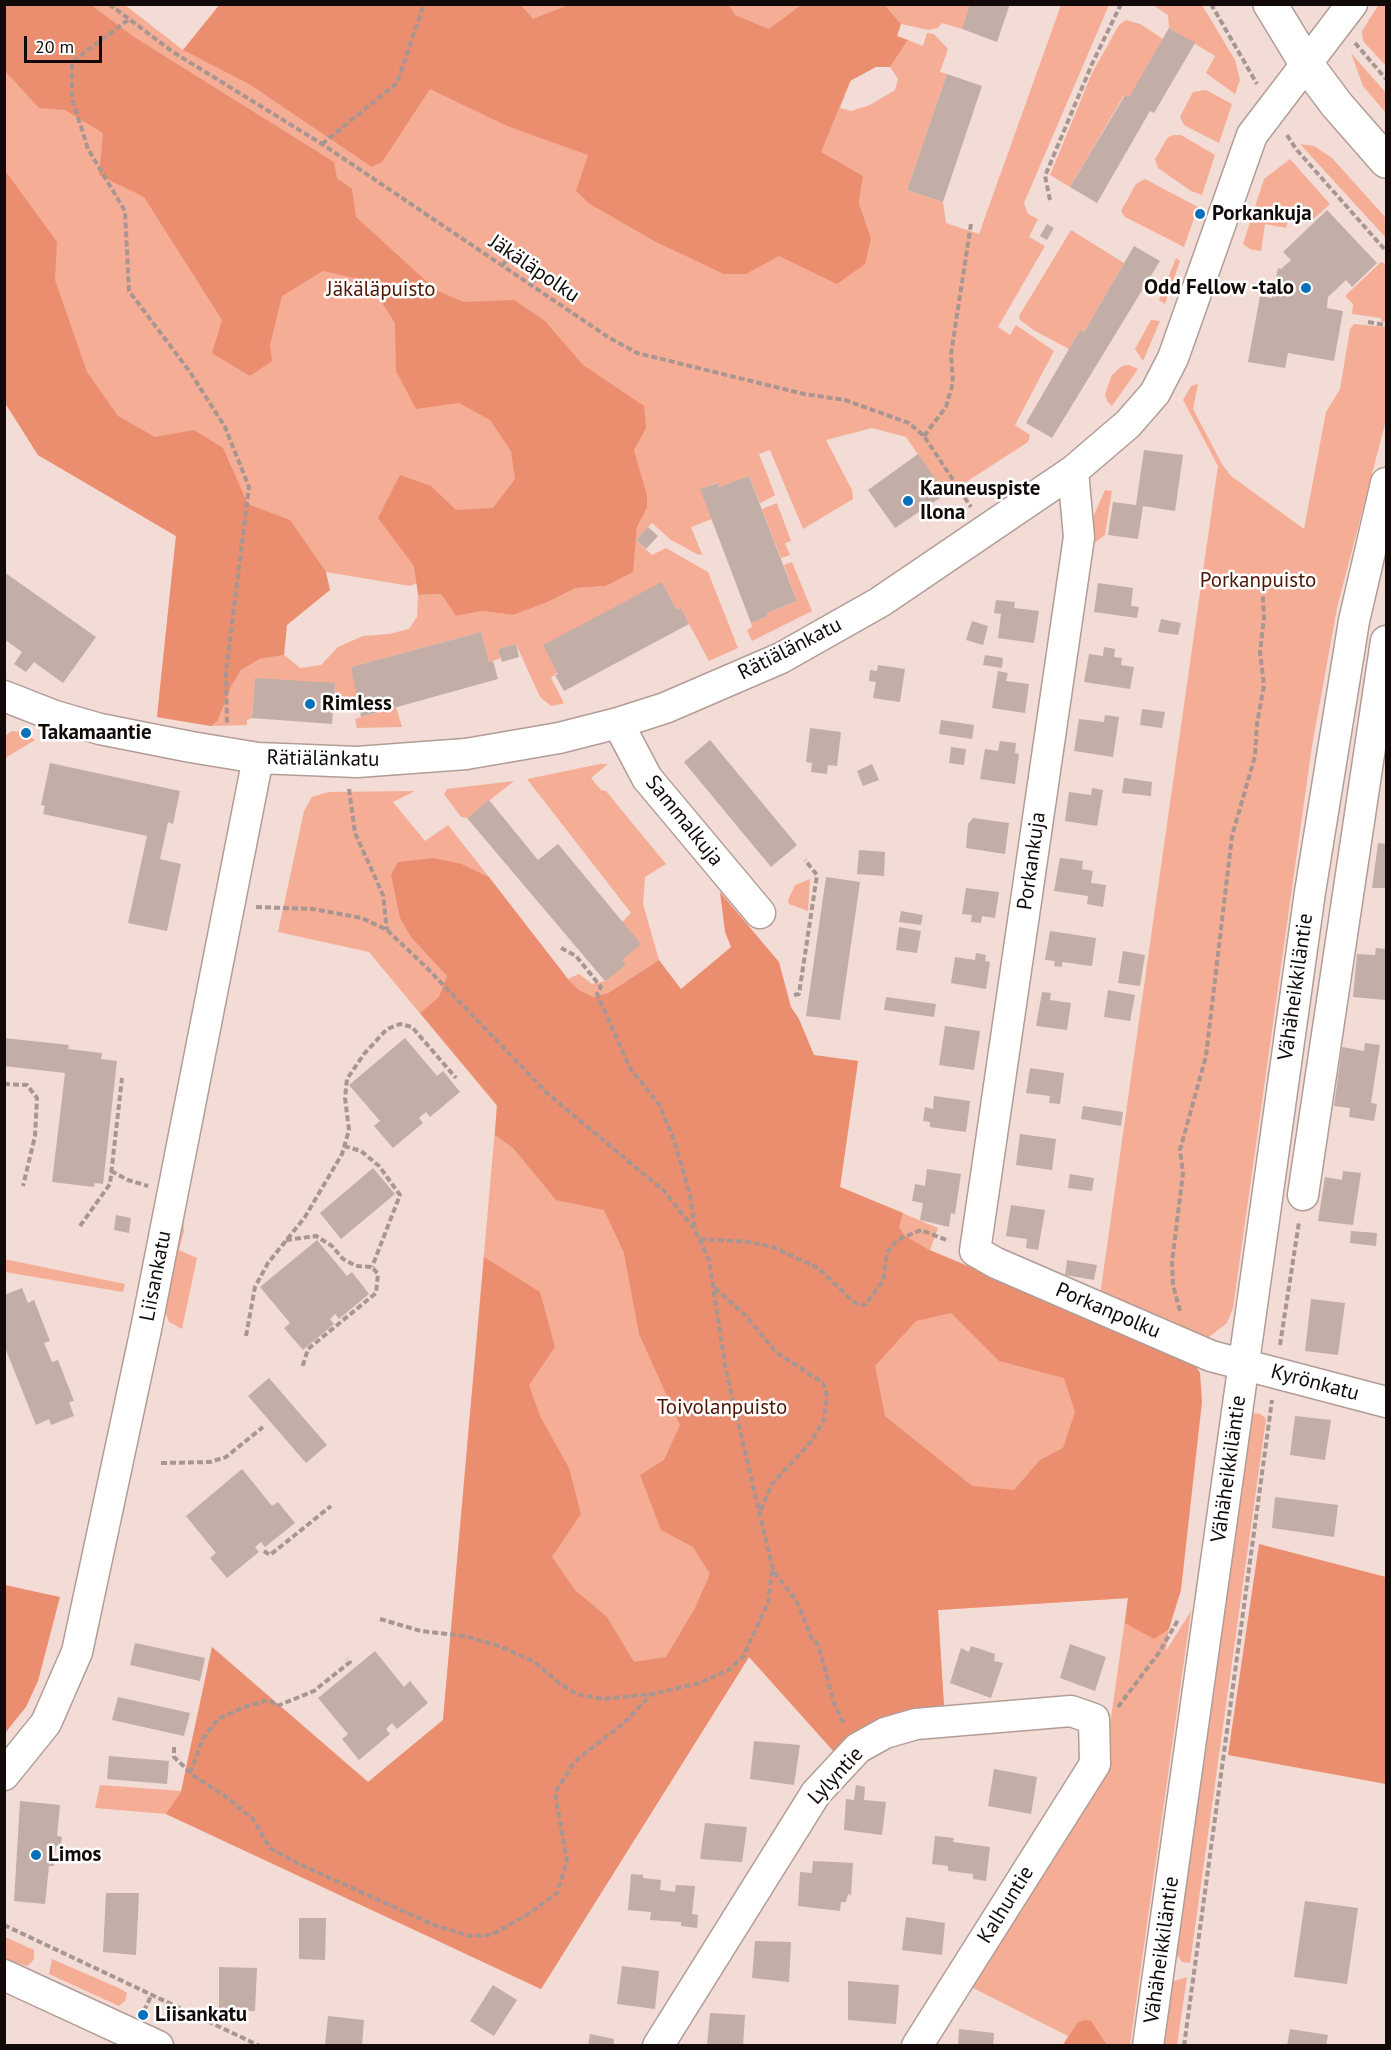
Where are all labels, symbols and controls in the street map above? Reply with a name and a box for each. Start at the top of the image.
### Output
scale bar [27,24,105,62]
text: 20 m [35,35,74,58]
place label: Porkankuja [1212,201,1312,227]
marker: Porkankuja [1193,207,1207,221]
street label: Jäkäläpolku [484,230,584,308]
place label: Odd Fellow -talo [1144,275,1294,301]
park label: Jäkäläpuisto [327,277,435,303]
marker: Odd Fellow -talo [1299,281,1313,295]
place label: Kauneuspiste Ilona [920,476,1040,526]
marker: Kauneuspiste Ilona [901,494,915,508]
park label: Porkanpuisto [1200,568,1316,594]
street label: Rätiälänkatu [734,612,846,686]
place label: Rimless [322,691,392,717]
marker: Rimless [303,697,317,711]
place label: Takamaantie [38,720,152,746]
marker: Takamaantie [19,726,33,740]
street label: Rätiälänkatu [266,745,380,773]
street label: Sammalkuja [640,770,728,872]
street label: Porkankuja [1013,810,1051,912]
street label: Vähäheikkiläntie [1273,912,1319,1062]
street label: Liisankatu [135,1229,177,1323]
street label: Porkanpolku [1052,1278,1164,1344]
street label: Kyrönkatu [1268,1359,1362,1407]
street label: Vähäheikkiläntie [1206,1394,1252,1544]
park label: Toivolanpuisto [657,1395,787,1421]
street label: Lylyntie [803,1742,869,1810]
place label: Limos [48,1842,101,1868]
marker: Limos [29,1848,43,1862]
street label: Kalhuntie [972,1862,1040,1948]
street label: Vähäheikkiläntie [1139,1875,1185,2025]
place label: Liisankatu [155,2002,247,2028]
marker: Liisankatu [136,2008,150,2022]

